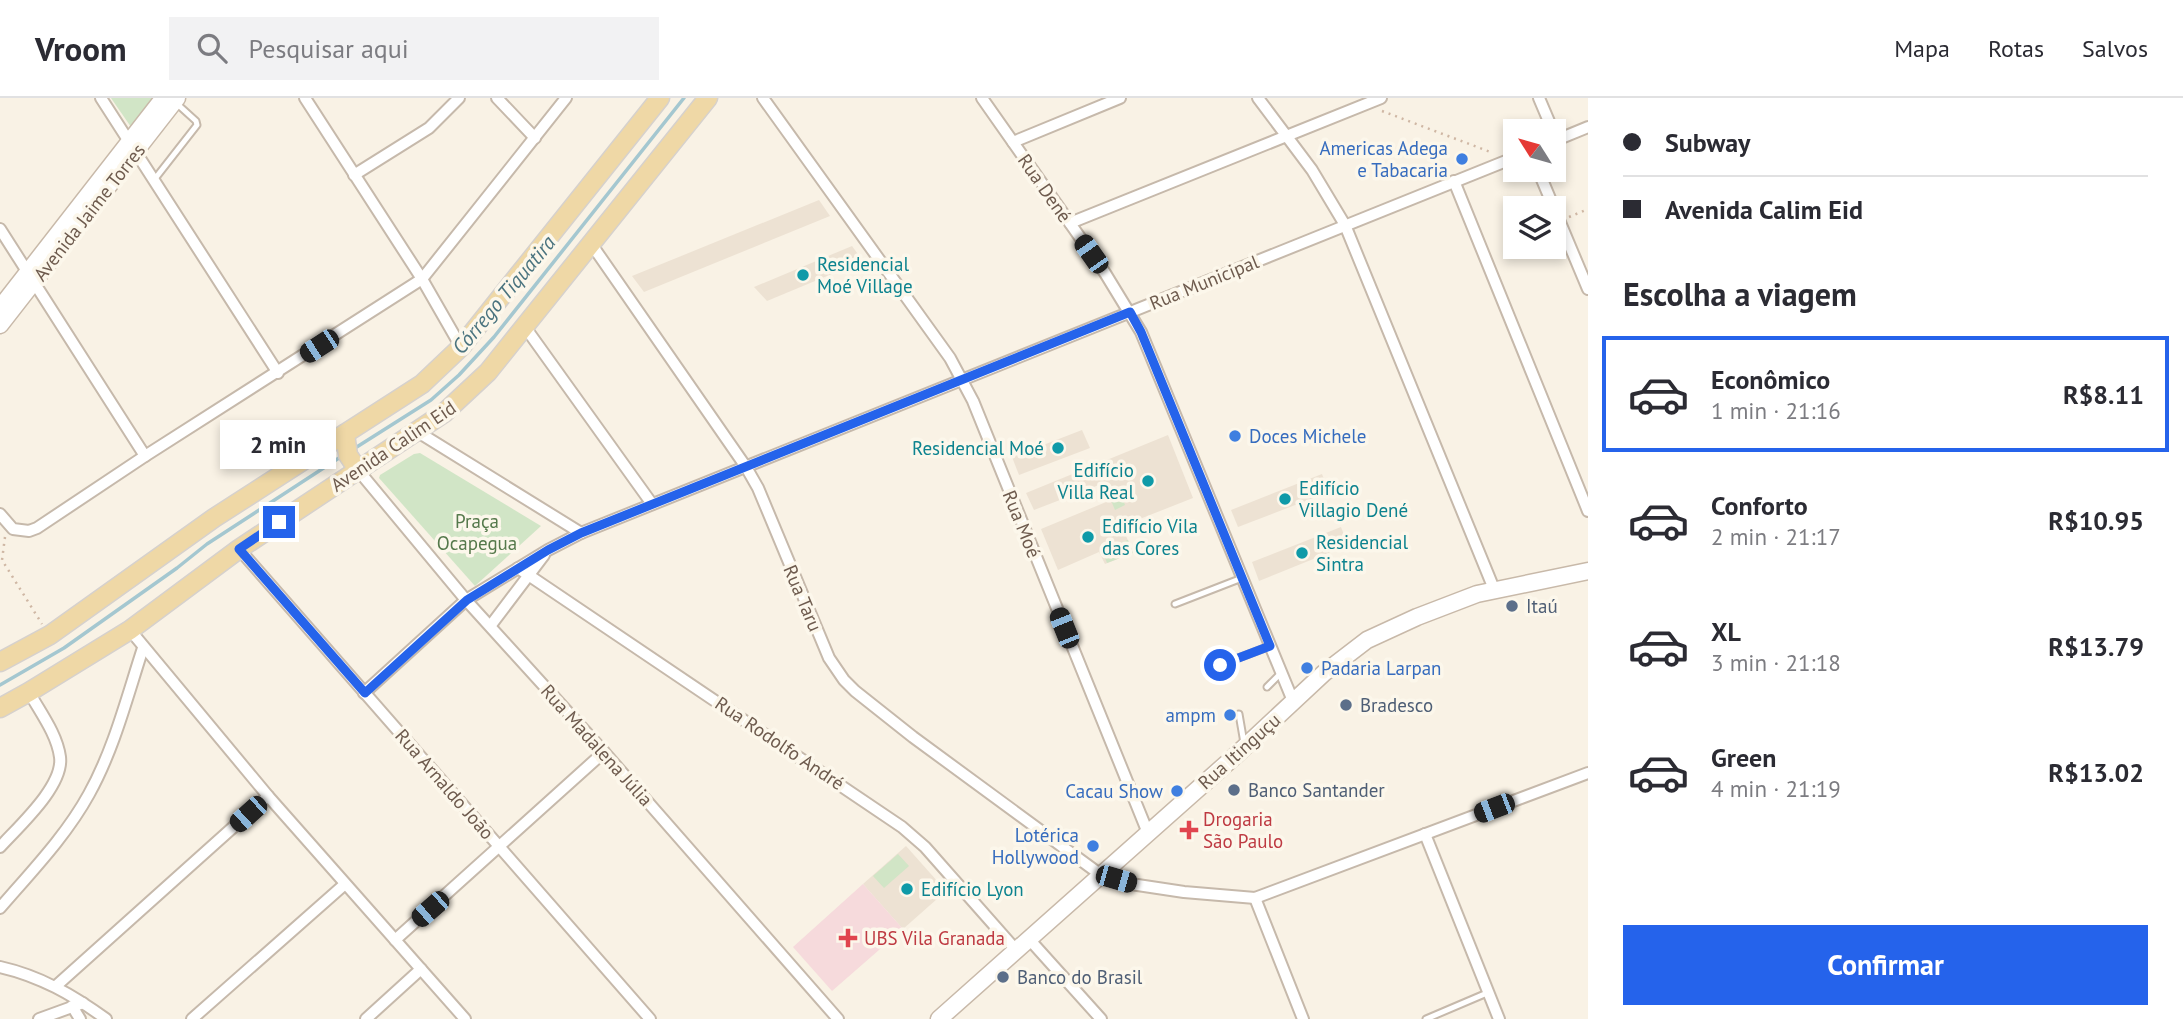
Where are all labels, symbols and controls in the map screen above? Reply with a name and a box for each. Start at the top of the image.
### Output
search box [169,17,659,80]
text: Vroom [35,27,127,70]
icon: search [193,29,231,67]
text: Pesquisar aqui [249,32,409,65]
text: Mapa [1894,33,1950,64]
text: Rotas [1988,33,2044,64]
text: Salvos [2082,33,2148,64]
north arrow [1503,119,1566,182]
map controls [1503,119,1566,259]
text: Subway [1665,126,1751,159]
place label: Americas Adega e Tabacaria [1319,136,1448,182]
street label: Avenida Jaime Torres [28,139,150,285]
street label: Rua Dené [1013,149,1077,227]
marker: Americas Adega e Tabacaria [1454,151,1470,167]
text: Avenida Calim Eid [1665,193,1863,226]
button: layers [1503,196,1566,259]
water label: Córrego Tiquatira [446,229,562,360]
car [1071,231,1112,277]
street label: Rua Municipal [1146,249,1262,315]
place label: Residencial Moé Village [817,252,913,298]
marker: Residencial Moé Village [795,267,811,283]
text: Escolha a viagem [1623,273,1857,315]
car [296,326,343,366]
icon: car [1627,363,1690,426]
text: Econômico [1711,363,1830,396]
text: R$8.11 [2063,378,2144,411]
street label: Avenida Calim Eid [326,395,460,497]
text: 1 min · 21:16 [1711,396,1841,425]
callout: 2 min [221,420,337,470]
place label: Doces Michele [1249,424,1366,448]
marker: Doces Michele [1227,428,1243,444]
text: 2 min [250,430,306,459]
place label: Residencial Moé [912,436,1044,460]
marker: Residencial Moé [1050,440,1066,456]
place label: Edifício Villa Real [1057,458,1134,504]
marker: Edifício Villa Real [1140,473,1156,489]
place label: Edifício Villagio Dené [1298,476,1408,522]
street label: Rua Moé [998,487,1046,561]
icon: car [1627,489,1690,552]
text: Conforto [1711,489,1808,522]
marker: Edifício Villagio Dené [1277,491,1293,507]
text: R$10.95 [2048,504,2144,537]
route end [263,506,295,538]
park label: Praça Ocapegua [437,509,517,555]
place label: Edifício Vila das Cores [1102,514,1198,560]
text: 2 min · 21:17 [1711,522,1841,551]
marker: Edifício Vila das Cores [1080,529,1096,545]
place label: Residencial Sintra [1316,530,1408,576]
marker: Residencial Sintra [1294,545,1310,561]
street label: Rua Taru [778,561,828,635]
place label: Itaú [1526,594,1558,618]
marker: Itaú [1504,598,1520,614]
car [1047,605,1082,651]
icon: car [1627,615,1690,678]
text: XL [1711,615,1741,648]
text: R$13.79 [2048,630,2144,663]
text: 3 min · 21:18 [1711,648,1841,677]
route start [1204,649,1236,681]
place label: Padaria Larpan [1321,656,1442,680]
marker: Padaria Larpan [1299,660,1315,676]
street label: Rua Madalena Júlia [536,679,658,811]
street label: Rua Rodolfo André [711,691,849,795]
place label: Bradesco [1360,693,1433,717]
marker: Bradesco [1338,697,1354,713]
place label: ampm [1165,703,1216,727]
marker: ampm [1222,707,1238,723]
street label: Rua Itinguçu [1193,708,1285,794]
street label: Rua Arnaldo João [390,724,500,844]
icon: car [1627,741,1690,804]
text: Green [1711,741,1776,774]
text: R$13.02 [2048,756,2144,789]
text: 4 min · 21:19 [1711,774,1841,803]
place label: Banco Santander [1248,778,1385,802]
place label: Cacau Show [1065,779,1163,803]
marker: Banco Santander [1226,782,1242,798]
marker: Cacau Show [1169,783,1185,799]
car [1471,791,1518,825]
car [226,792,271,836]
place label: Drogaria São Paulo [1203,807,1283,853]
marker: Drogaria São Paulo [1181,822,1197,838]
place label: Lotérica Hollywood [992,823,1079,869]
marker: Lotérica Hollywood [1085,838,1101,854]
car [1093,863,1140,895]
place label: Edifício Lyon [921,877,1024,901]
marker: Edifício Lyon [899,881,915,897]
car [408,887,453,931]
button: Confirmar [1623,925,2148,1005]
place label: UBS Vila Granada [864,926,1005,950]
marker: UBS Vila Granada [838,928,858,948]
place label: Banco do Brasil [1017,965,1143,989]
marker: Banco do Brasil [995,969,1011,985]

